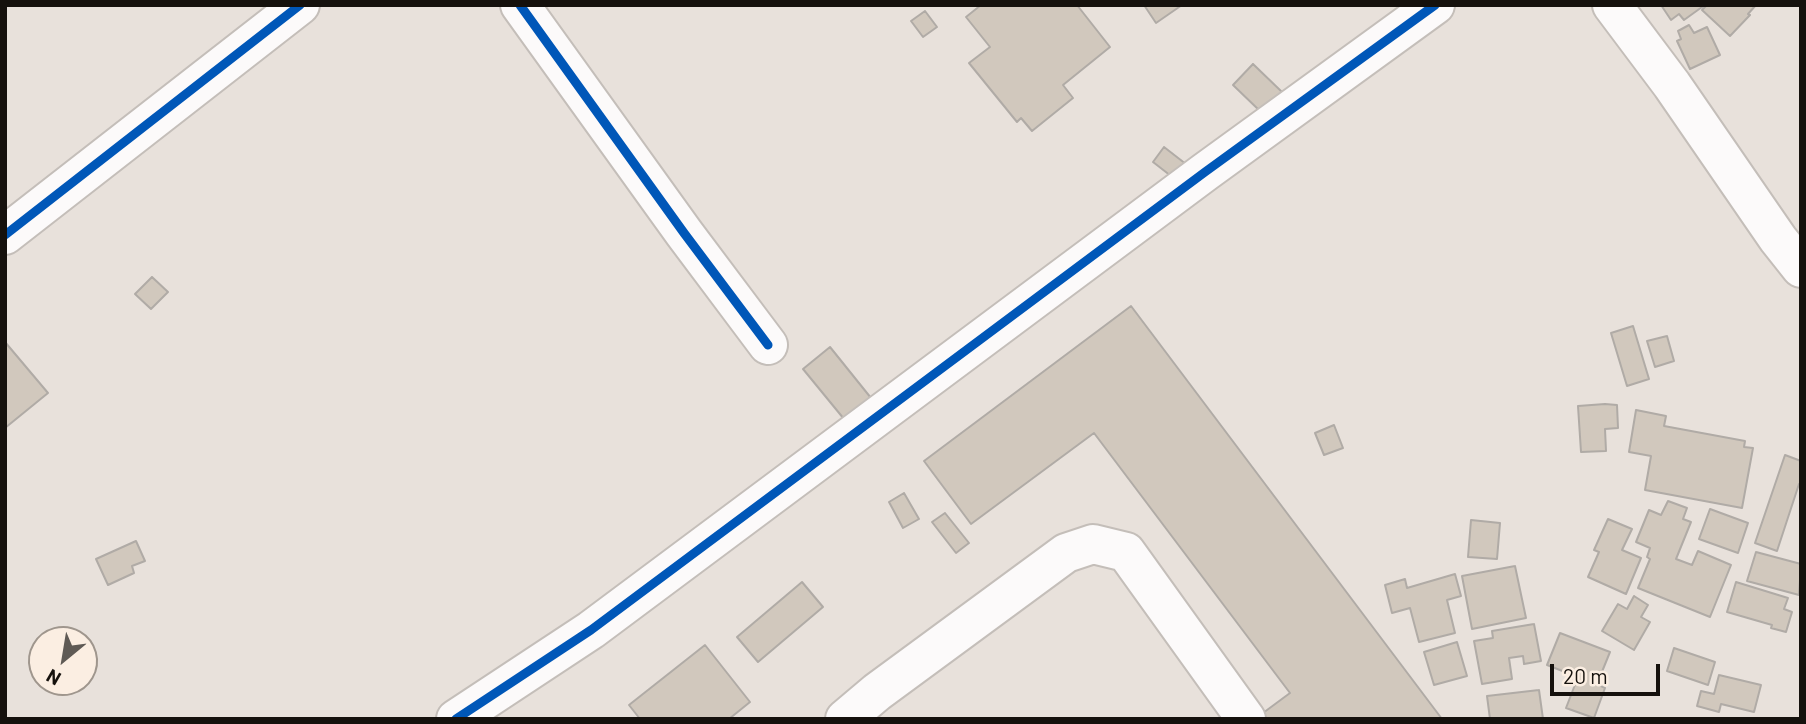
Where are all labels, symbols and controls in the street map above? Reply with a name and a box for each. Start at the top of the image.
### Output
north arrow [28,626,98,696]
scale bar [1554,650,1664,694]
text: 20 m [1563,663,1608,688]
text: N [42,665,64,691]

